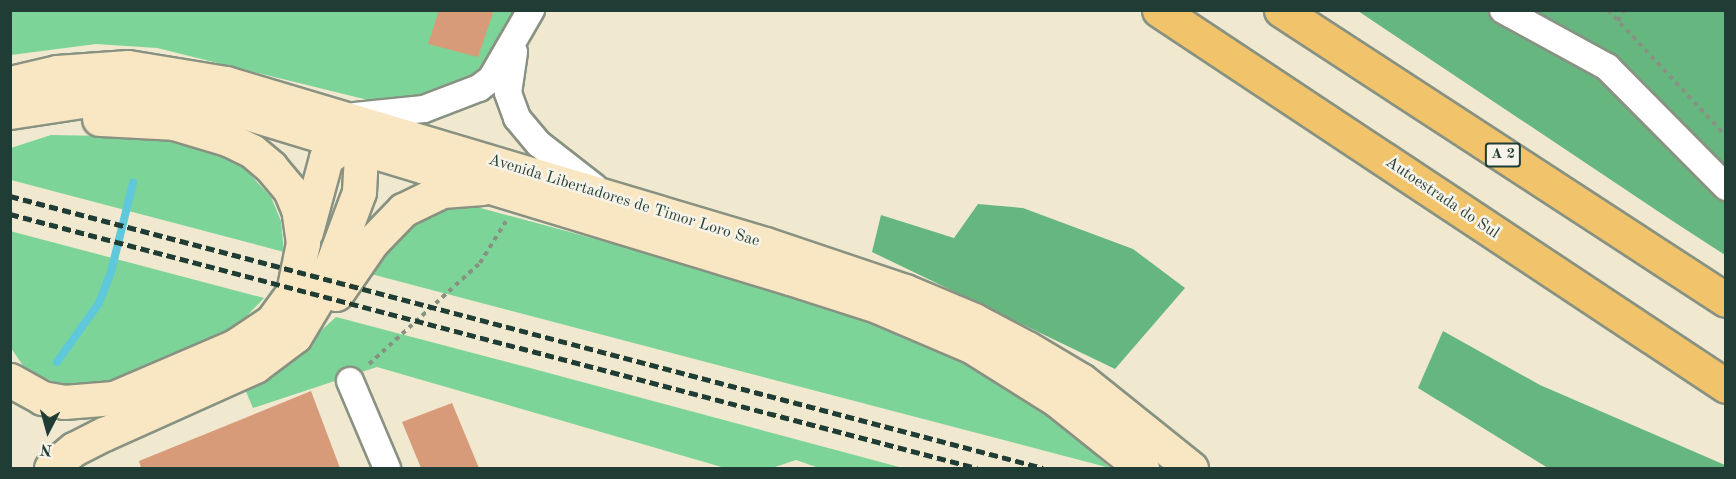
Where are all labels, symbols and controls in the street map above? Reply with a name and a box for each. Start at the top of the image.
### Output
road number: A 2 [1484,143,1522,167]
street label: Avenida Libertadores de Timor Loro Sae [486,150,762,252]
street label: Autoestrada do Sul [1382,153,1502,243]
north arrow [18,401,78,461]
text: N [39,440,53,457]

